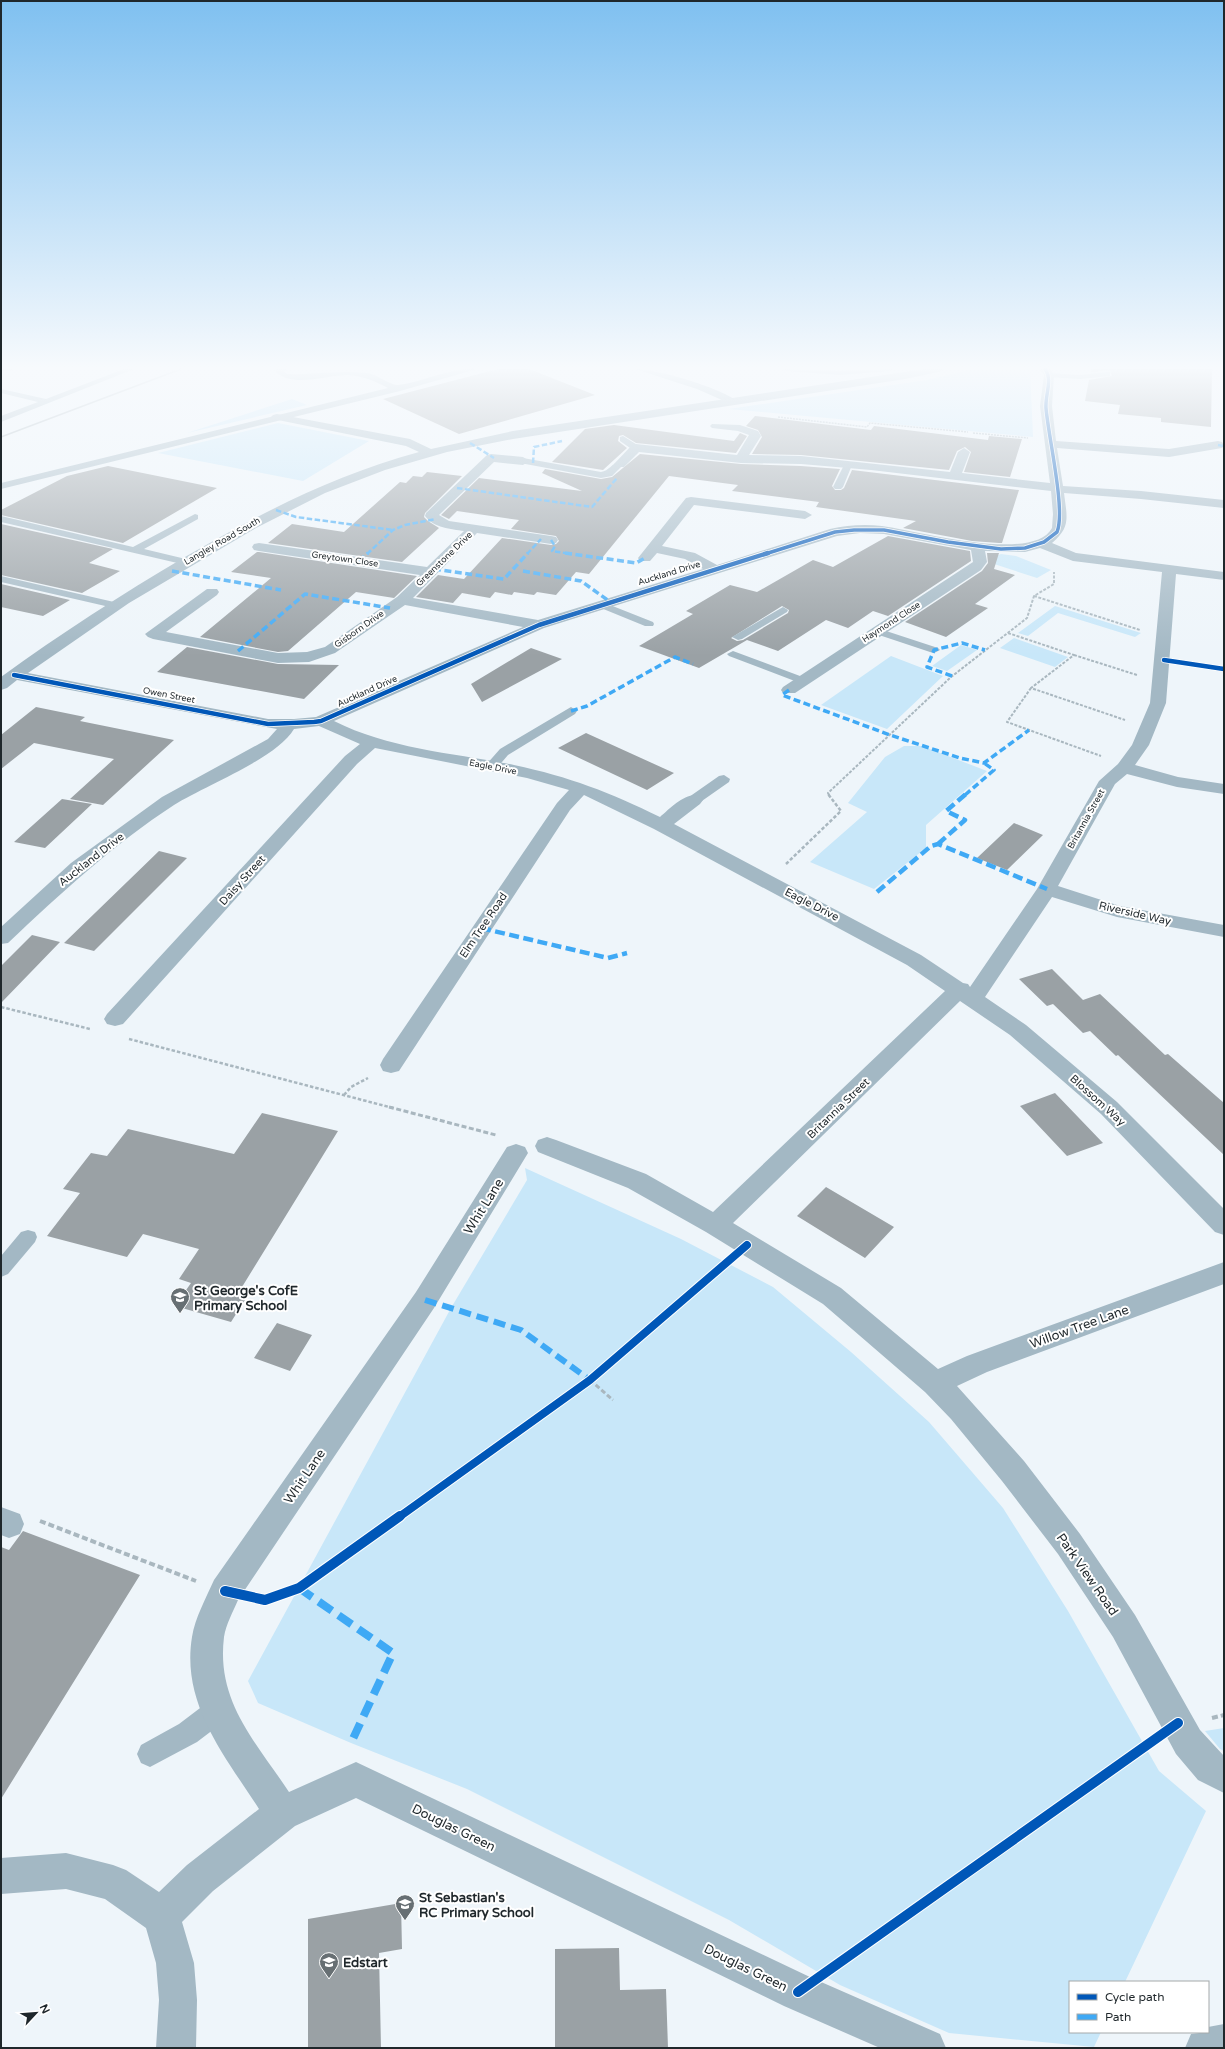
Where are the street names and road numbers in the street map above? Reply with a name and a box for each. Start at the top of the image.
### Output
street label: Langley Road South [182,515,262,568]
street label: Greenstone Drive [414,530,475,589]
street label: Greytown Close [311,549,379,570]
street label: Auckland Drive [637,559,702,588]
street label: Haymond Close [860,599,922,645]
street label: Gisborn Drive [332,608,386,651]
street label: Auckland Drive [335,673,399,710]
street label: Owen Street [142,685,197,706]
street label: Eagle Drive [468,757,518,777]
street label: Britannia Street [1065,787,1108,851]
street label: Auckland Drive [56,830,126,889]
street label: Daisy Street [217,853,268,908]
street label: Eagle Drive [783,885,841,924]
street label: Elm Tree Road [457,890,510,960]
street label: Riverside Way [1098,899,1172,928]
street label: Blossom Way [1067,1072,1128,1129]
street label: Britannia Street [805,1075,872,1141]
street label: Whit Lane [460,1176,507,1237]
street label: Willow Tree Lane [1028,1302,1131,1352]
street label: Whit Lane [281,1446,329,1507]
street label: Park View Road [1053,1530,1122,1619]
street label: Douglas Green [409,1801,498,1855]
street label: Douglas Green [701,1941,790,1995]

